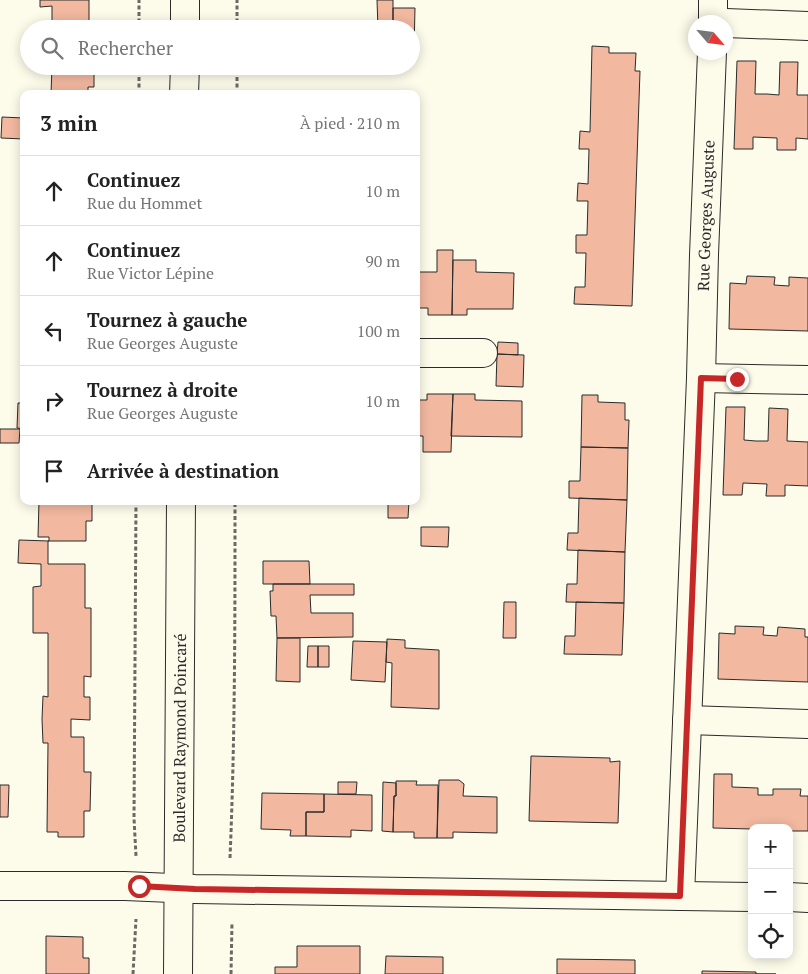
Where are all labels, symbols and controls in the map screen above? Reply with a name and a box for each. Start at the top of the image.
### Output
north arrow [688,15,733,60]
search box [20,20,420,75]
icon: search [38,34,66,62]
text: Rechercher [78,35,173,60]
text: 3 min [40,109,97,137]
text: À pied · 210 m [300,112,400,134]
street label: Rue Georges Auguste [692,140,720,291]
text: Continuez [87,167,180,192]
icon: ahead [40,177,68,205]
text: 10 m [365,180,400,202]
text: Rue du Hommet [87,192,202,214]
text: Continuez [87,237,180,262]
icon: ahead [40,247,68,275]
text: 90 m [365,250,400,272]
text: Rue Victor Lépine [87,262,214,284]
text: Tournez à gauche [87,307,248,332]
icon: left [40,317,68,345]
text: 100 m [357,320,400,342]
text: Rue Georges Auguste [87,332,238,354]
route end [726,368,749,391]
text: Tournez à droite [87,377,238,402]
icon: right [40,387,68,415]
text: 10 m [365,390,400,412]
text: Rue Georges Auguste [87,402,238,424]
icon: arrive [40,457,68,485]
text: Arrivée à destination [87,458,279,483]
street label: Boulevard Raymond Poincaré [168,633,191,843]
map controls [748,824,793,959]
button: + [748,824,793,869]
button: − [748,869,793,914]
route start [128,875,151,898]
button: locate [748,914,793,959]

